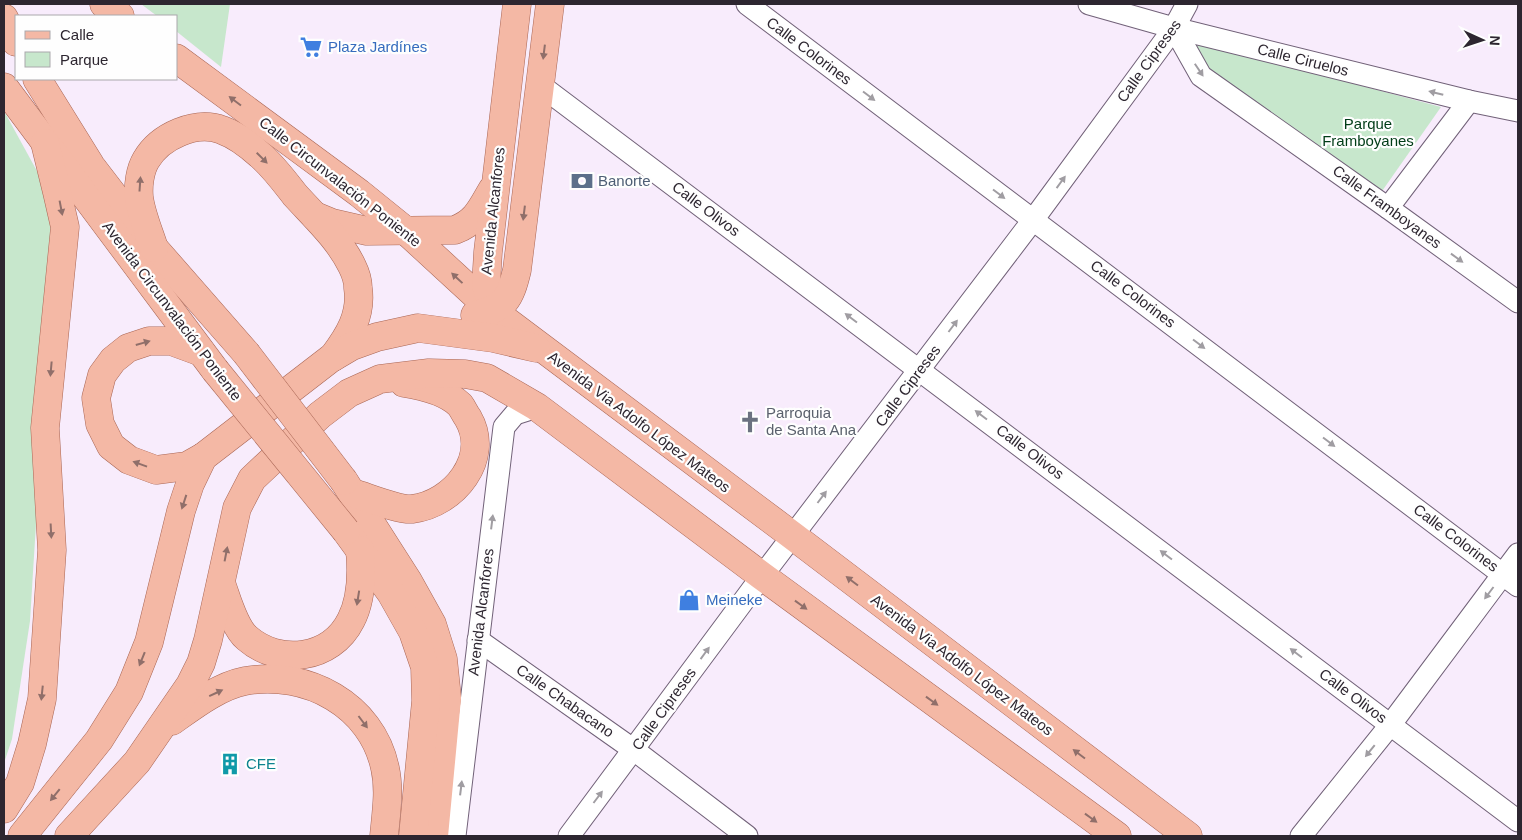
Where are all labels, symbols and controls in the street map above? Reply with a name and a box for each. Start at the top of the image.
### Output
street label: Calle Colorines [764,13,855,88]
legend [15,15,178,80]
north arrow [1457,15,1507,65]
street label: Calle Cipreses [1113,16,1184,105]
text: Calle [60,26,94,43]
supermarket icon: Plaza Jardínes [298,34,324,60]
text: N [1487,35,1503,46]
place label: Plaza Jardínes [328,38,427,55]
street label: Calle Ciruelos [1256,40,1350,79]
one-way arrow [540,44,548,60]
text: Parque [60,51,108,68]
one-way arrow [1194,63,1203,77]
one-way arrow [1429,89,1444,97]
one-way arrow [862,91,876,101]
one-way arrow [228,96,242,106]
street label: Calle Circunvalación Poniente [256,113,424,250]
park label: Parque Framboyanes [1322,115,1414,149]
street label: Avenida Alcanfores [477,146,508,276]
one-way arrow [256,152,268,164]
street label: Calle Framboyanes [1330,161,1445,252]
bank icon: Banorte [569,168,595,194]
place label: Banorte [598,172,651,189]
one-way arrow [1056,175,1066,189]
one-way arrow [136,176,144,192]
street label: Calle Olivos [669,178,743,239]
one-way arrow [992,189,1006,199]
one-way arrow [57,200,65,216]
one-way arrow [520,206,528,222]
street label: Avenida Circunvalación Poniente [99,218,245,404]
one-way arrow [1450,253,1464,263]
street label: Calle Colorines [1088,256,1179,331]
one-way arrow [452,272,464,284]
one-way arrow [844,313,858,323]
one-way arrow [948,319,958,333]
one-way arrow [136,339,151,347]
one-way arrow [1192,339,1205,350]
street label: Calle Cipreses [871,342,944,430]
street label: Avenida Via Adolfo López Mateos [545,347,734,496]
one-way arrow [47,362,55,378]
place label: Parroquia de Santa Ana [766,404,857,438]
church icon: Parroquia de Santa Ana [737,409,763,435]
one-way arrow [975,410,988,421]
street label: Calle Olivos [993,421,1067,482]
one-way arrow [1322,437,1335,448]
one-way arrow [132,460,147,468]
one-way arrow [817,491,828,504]
one-way arrow [179,495,187,510]
street label: Calle Colorines [1411,500,1502,575]
one-way arrow [488,514,496,530]
one-way arrow [48,524,56,540]
one-way arrow [223,546,231,562]
street label: Avenida Alcanfores [464,547,497,677]
one-way arrow [1159,550,1173,560]
one-way arrow [846,576,859,587]
one-way arrow [1484,586,1494,600]
shop icon: Meineke [676,587,702,613]
one-way arrow [354,590,362,606]
street label: Avenida Via Adolfo López Mateos [868,590,1057,739]
place label: Meineke [706,591,763,608]
one-way arrow [794,600,808,610]
one-way arrow [700,646,710,660]
one-way arrow [1289,648,1303,658]
one-way arrow [137,652,145,666]
street label: Calle Chabacano [513,661,617,741]
street label: Calle Cipreses [628,664,699,753]
street label: Calle Olivos [1316,665,1390,726]
one-way arrow [38,686,46,702]
one-way arrow [209,689,223,697]
one-way arrow [925,696,939,706]
one-way arrow [358,715,369,728]
one-way arrow [1364,744,1375,757]
one-way arrow [1072,749,1086,759]
building icon: CFE [217,751,243,777]
place label: CFE [246,755,276,772]
one-way arrow [457,780,465,796]
one-way arrow [49,788,60,801]
one-way arrow [593,790,603,804]
one-way arrow [1085,812,1098,822]

